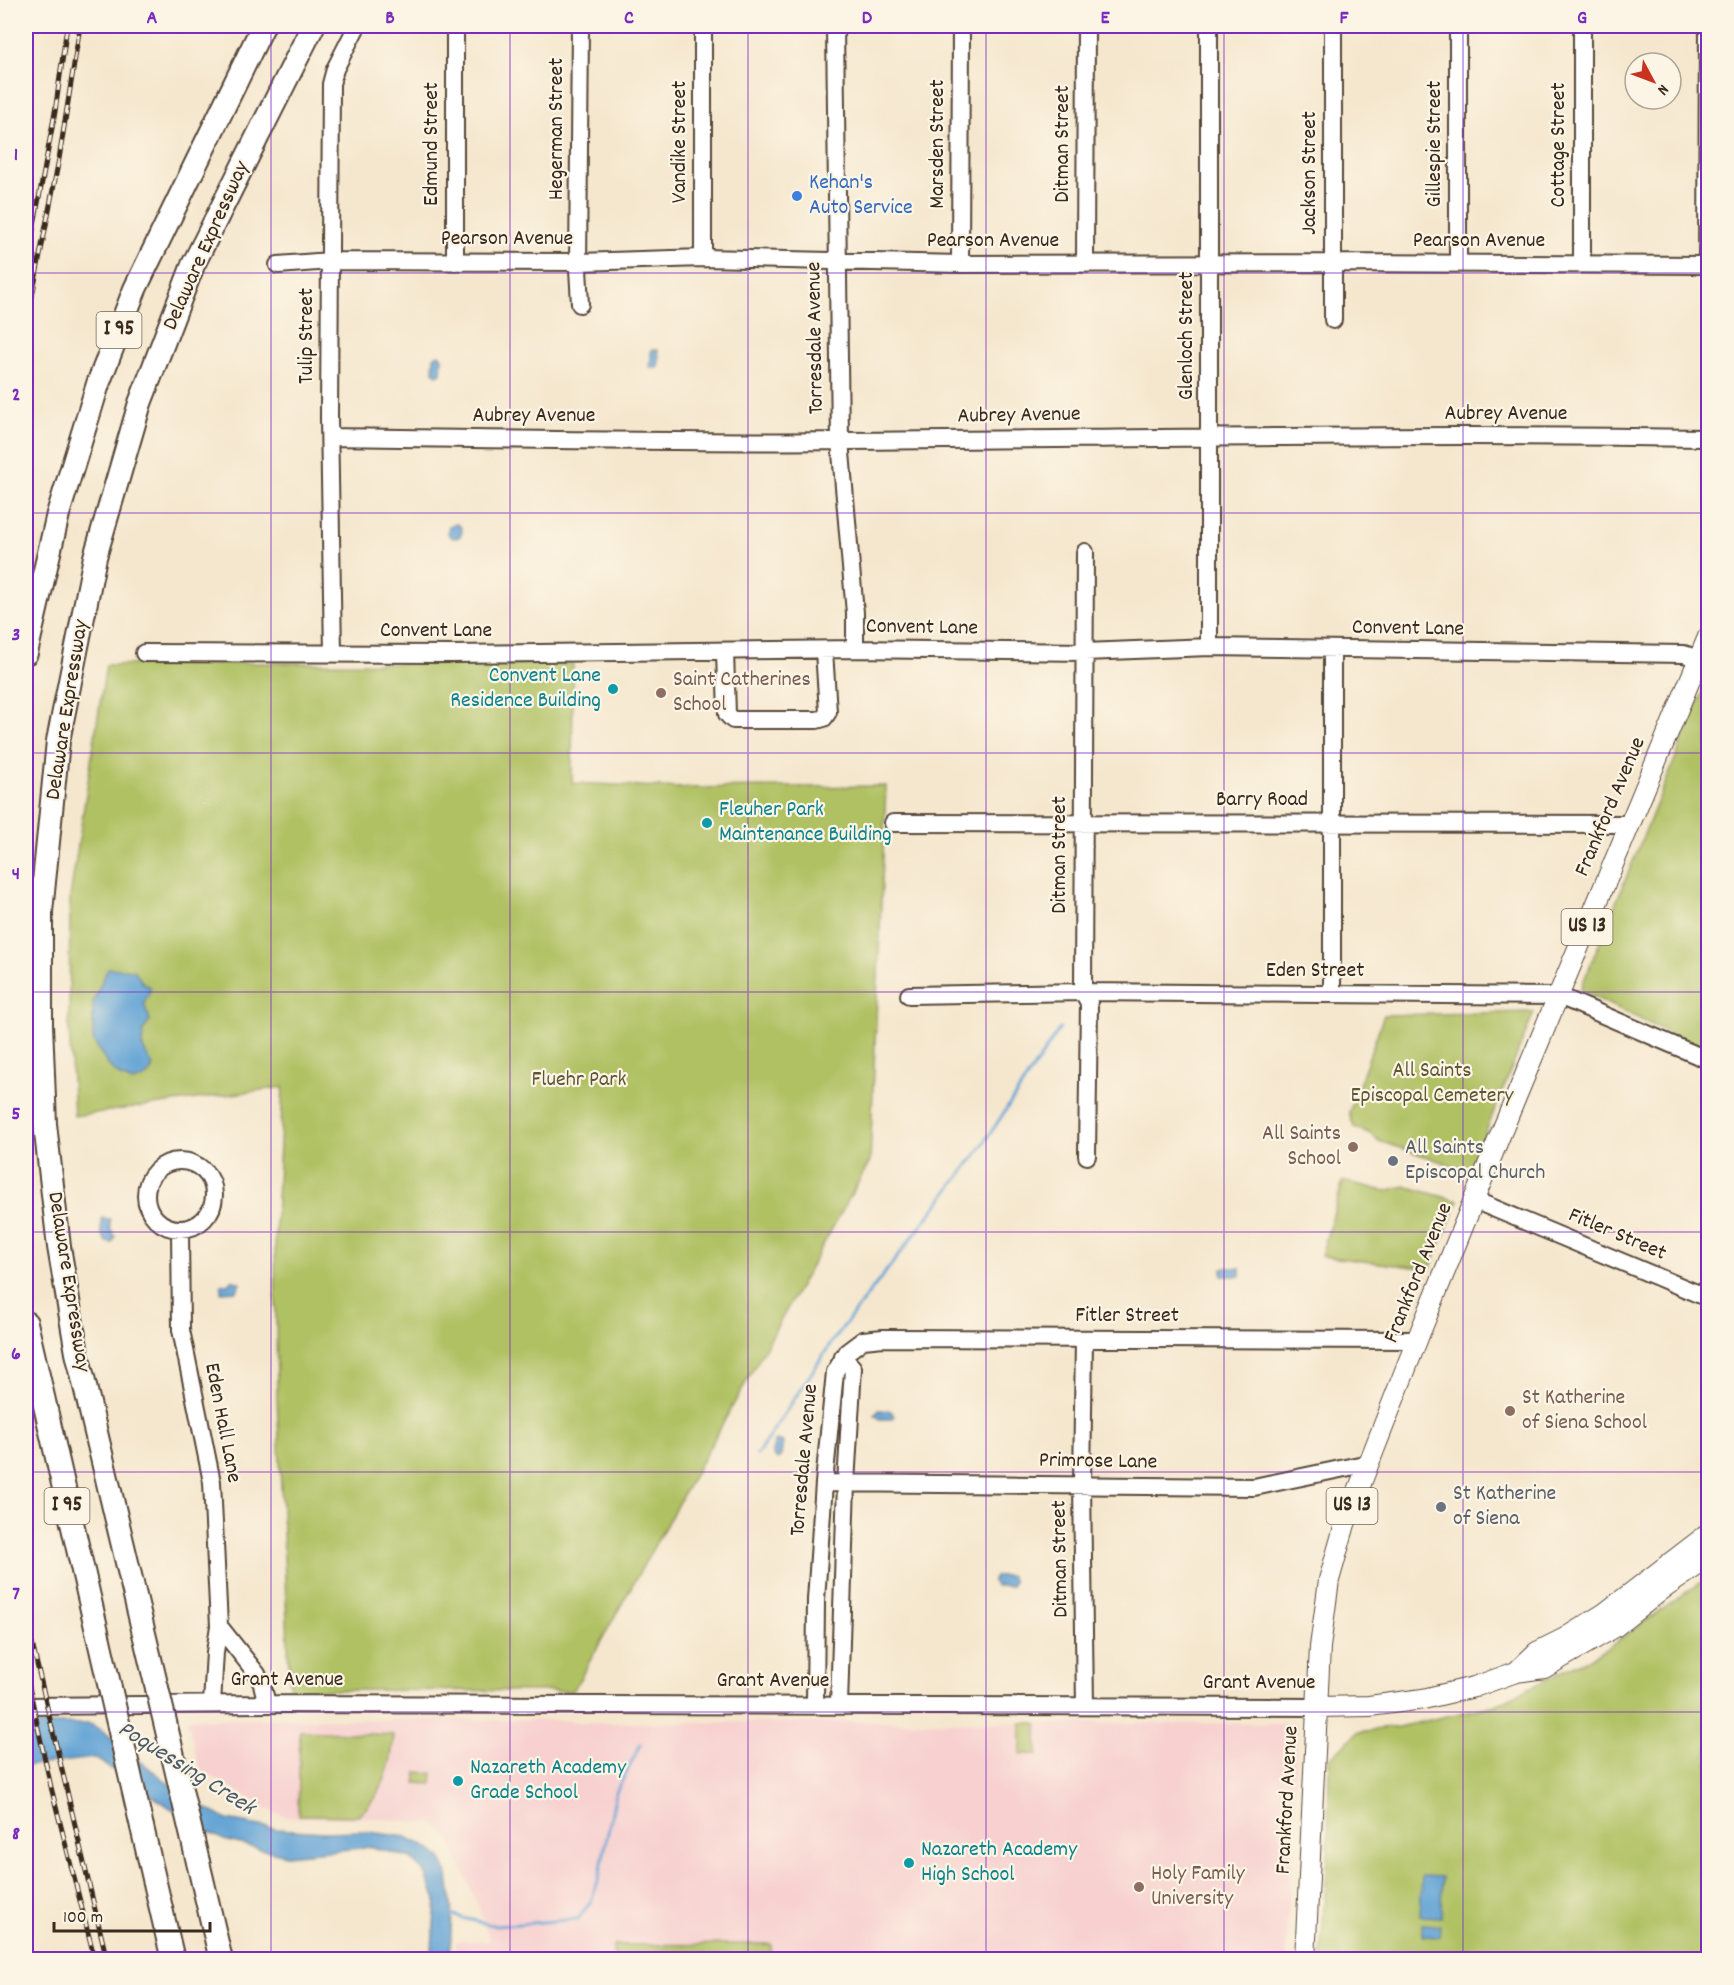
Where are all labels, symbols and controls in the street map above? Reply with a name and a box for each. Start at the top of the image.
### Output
text: A [147,5,158,33]
text: B [385,5,395,33]
text: C [624,5,634,33]
text: D [862,5,873,33]
text: E [1100,5,1110,33]
text: F [1340,5,1350,33]
text: G [1577,5,1587,33]
north arrow [1623,51,1683,111]
street label: Hegerman Street [542,58,573,200]
street label: Marsden Street [923,79,954,209]
text: N [1651,79,1674,100]
street label: Vandike Street [665,81,696,203]
street label: Gillespie Street [1420,81,1451,207]
street label: Edmund Street [417,82,448,206]
street label: Cottage Street [1544,82,1575,208]
street label: Ditman Street [1048,85,1079,203]
street label: Jackson Street [1295,111,1326,235]
text: 1 [14,142,18,170]
street label: Delaware Expressway [156,156,259,335]
place label: Kehan's Auto Service [809,168,913,224]
marker: Kehan's Auto Service [790,189,804,203]
street label: Pearson Avenue [441,224,573,255]
street label: Pearson Avenue [927,226,1059,257]
street label: Pearson Avenue [1413,226,1545,257]
street label: Torresdale Avenue [799,261,833,415]
street label: Glenloch Street [1172,272,1203,400]
street label: Tulip Street [292,288,323,384]
road number: I 95 [96,312,142,348]
text: 2 [12,382,20,410]
street label: Aubrey Avenue [957,399,1081,433]
street label: Aubrey Avenue [1444,399,1568,430]
street label: Aubrey Avenue [472,401,596,432]
street label: Convent Lane [866,612,978,644]
street label: Convent Lane [1352,613,1464,645]
street label: Convent Lane [380,616,492,647]
street label: Delaware Expressway [38,617,98,802]
text: 3 [12,622,20,650]
place label: Convent Lane Residence Building [450,661,601,717]
place label: Saint Catherines School [673,665,811,721]
marker: Convent Lane Residence Building [606,682,620,696]
marker: Saint Catherines School [654,686,668,700]
street label: Frankford Avenue [1568,732,1654,882]
street label: Barry Road [1216,785,1308,816]
place label: Fleuher Park Maintenance Building [719,795,892,851]
street label: Ditman Street [1045,796,1076,914]
marker: Fleuher Park Maintenance Building [700,816,714,830]
text: 4 [12,861,20,889]
road number: US 13 [1562,909,1612,945]
street label: Eden Street [1266,956,1364,987]
park label: All Saints Episcopal Cemetery [1351,1056,1515,1112]
park label: Fluehr Park [532,1065,626,1096]
text: 5 [11,1101,21,1129]
place label: All Saints School [1262,1119,1341,1175]
place label: All Saints Episcopal Church [1405,1133,1545,1189]
marker: All Saints School [1346,1140,1360,1154]
marker: All Saints Episcopal Church [1386,1154,1400,1168]
street label: Delaware Expressway [38,1190,98,1375]
street label: Frankford Avenue [1377,1198,1461,1348]
street label: Fitler Street [1563,1201,1671,1269]
street label: Fitler Street [1075,1301,1179,1332]
text: 6 [11,1341,21,1369]
street label: Eden Hall Lane [195,1360,249,1486]
street label: Torresdale Avenue [783,1383,827,1537]
place label: St Katherine of Siena School [1522,1383,1647,1439]
marker: St Katherine of Siena School [1503,1404,1517,1418]
street label: Primrose Lane [1039,1445,1157,1479]
place label: St Katherine of Siena [1453,1479,1556,1535]
road number: I 95 [44,1488,90,1524]
road number: US 13 [1326,1488,1378,1524]
street label: Ditman Street [1044,1500,1078,1618]
marker: St Katherine of Siena [1434,1500,1448,1514]
text: 7 [12,1581,20,1609]
street label: Grant Avenue [230,1665,344,1696]
street label: Grant Avenue [716,1666,830,1697]
street label: Grant Avenue [1202,1668,1316,1699]
water label: Poquessing Creek [111,1713,263,1826]
street label: Frankford Avenue [1269,1725,1307,1875]
place label: Nazareth Academy Grade School [470,1753,627,1809]
marker: Nazareth Academy Grade School [451,1774,465,1788]
text: 8 [12,1821,20,1849]
place label: Nazareth Academy High School [921,1835,1078,1891]
marker: Nazareth Academy High School [902,1856,916,1870]
place label: Holy Family University [1151,1859,1246,1915]
marker: Holy Family University [1132,1880,1146,1894]
scale bar [54,1895,210,1933]
text: 100 m [63,1906,103,1931]

